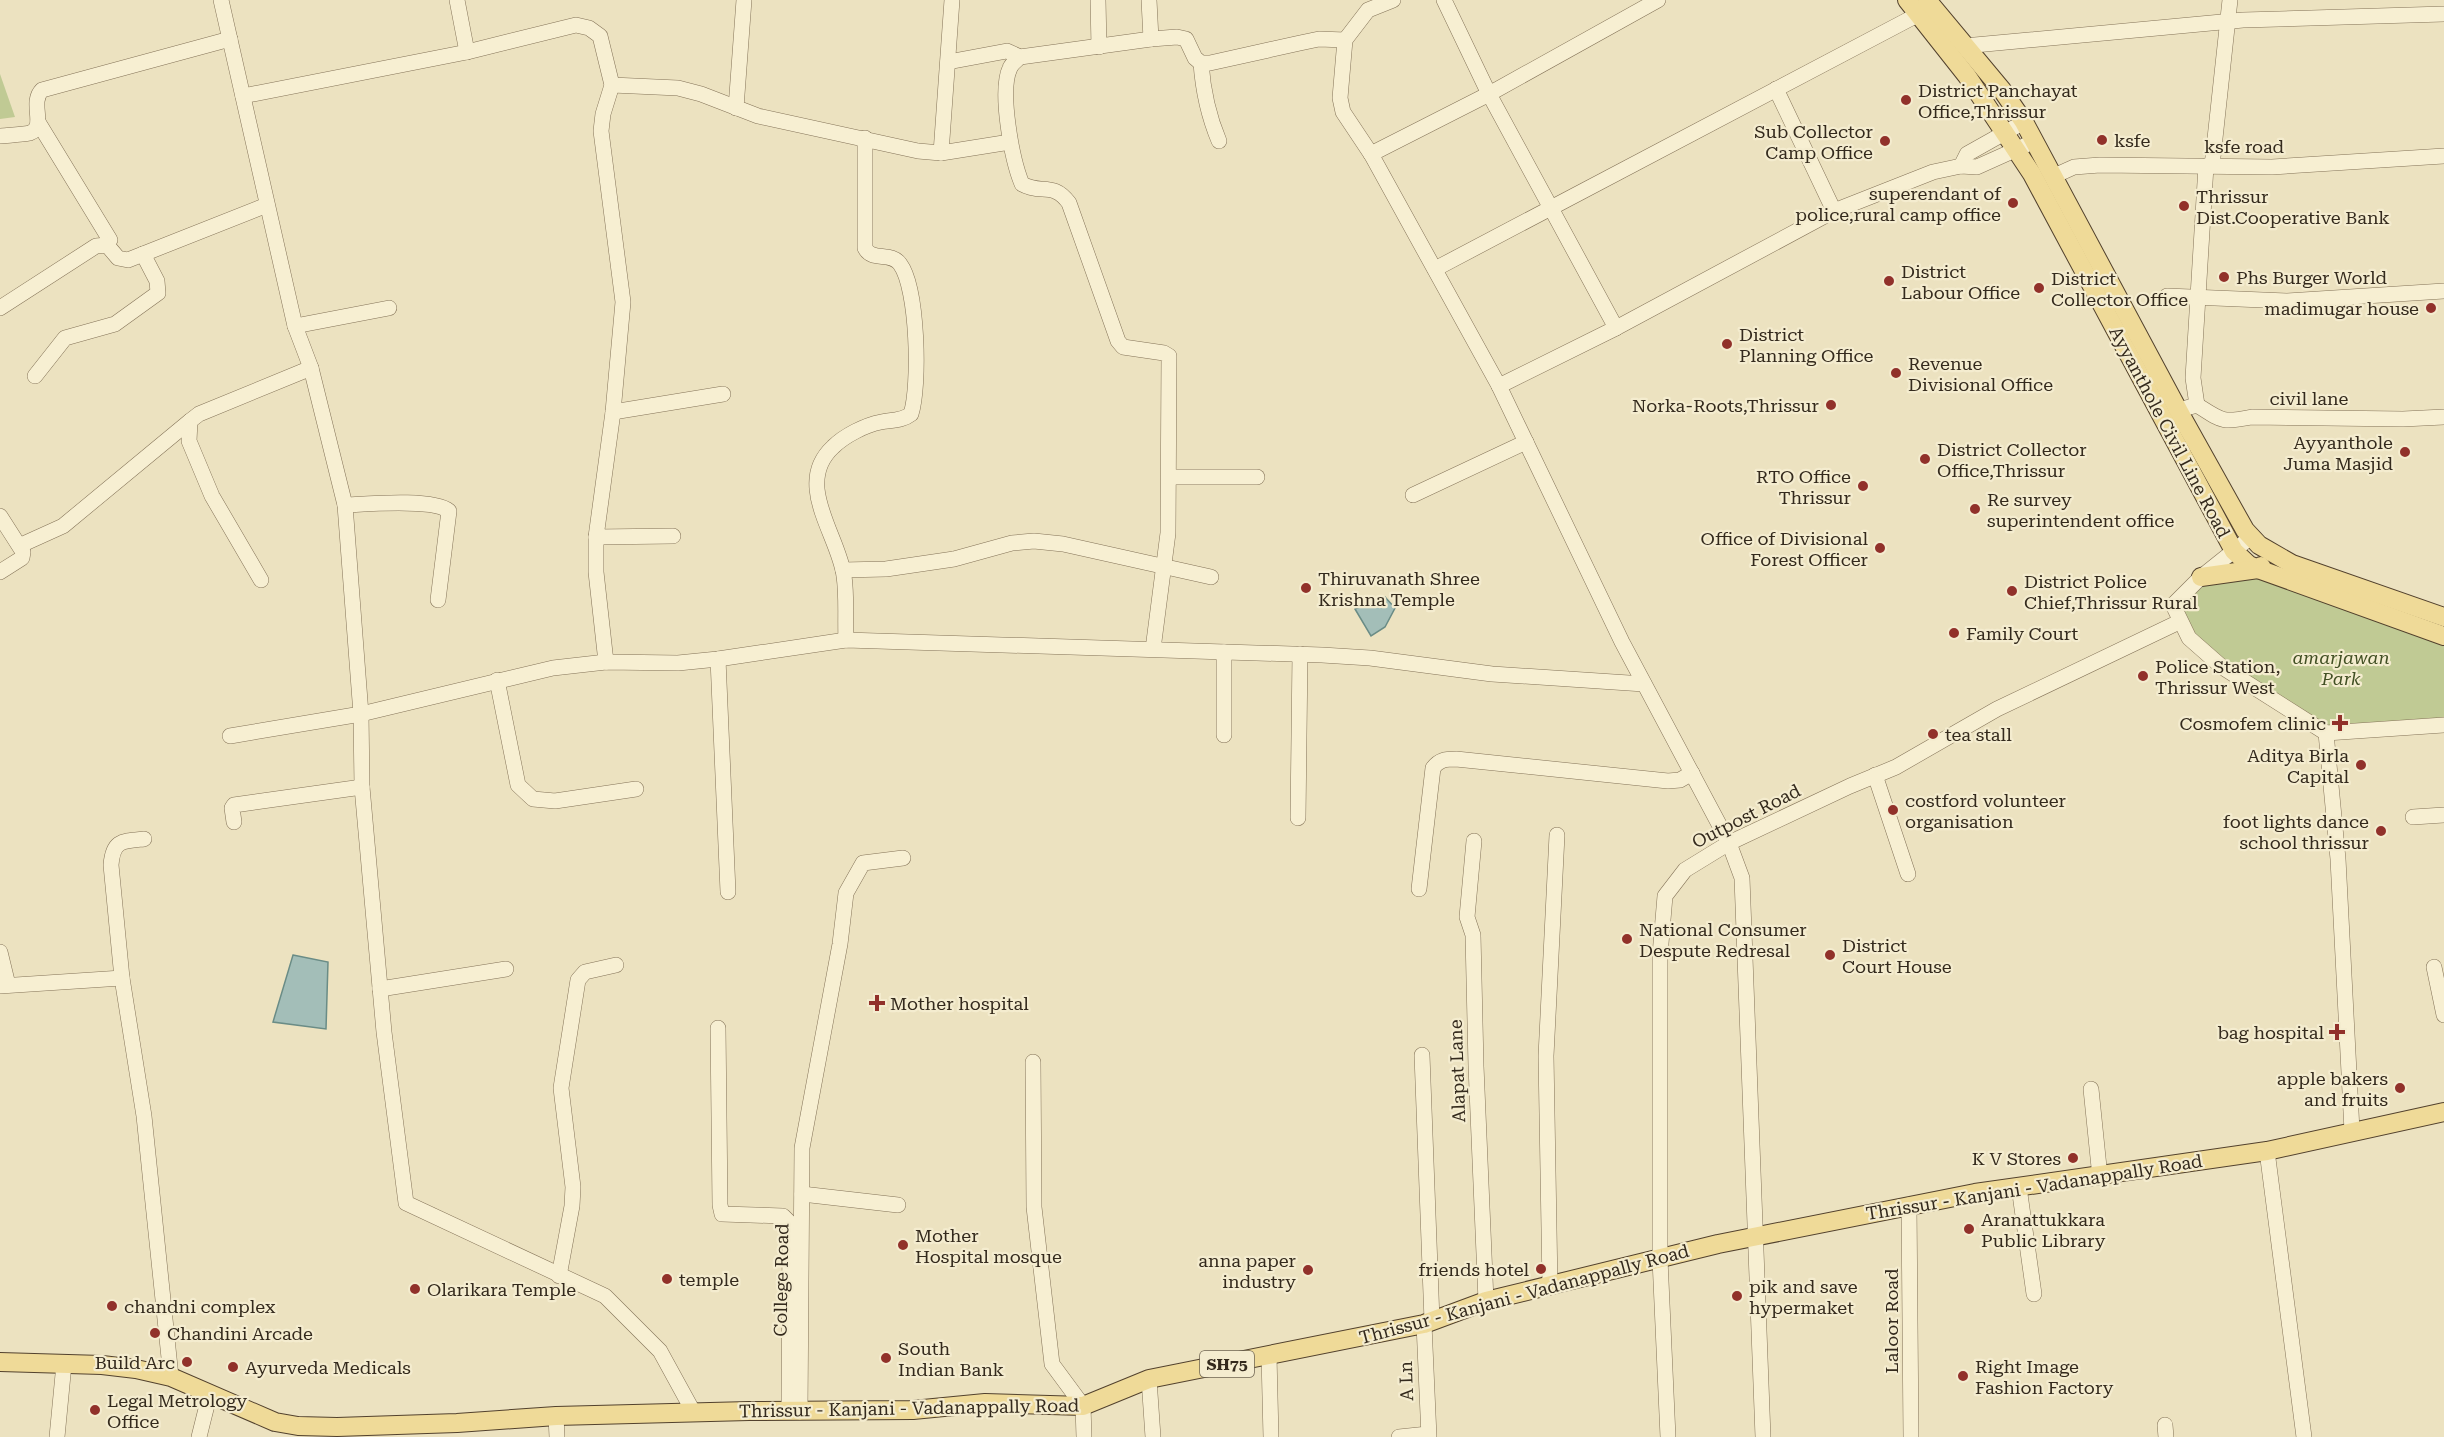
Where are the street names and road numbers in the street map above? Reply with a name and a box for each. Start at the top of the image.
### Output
street label: ksfe road [2204,136,2285,157]
street label: Ayyanthole Civil Line Road [2105,323,2235,542]
street label: civil lane [2270,388,2349,409]
street label: Outpost Road [1688,779,1804,852]
street label: Alapat Lane [1445,1019,1469,1123]
street label: Thrissur - Kanjani - Vadanappally Road [1864,1150,2204,1224]
street label: College Road [770,1223,792,1337]
street label: Thrissur - Kanjani - Vadanappally Road [1357,1240,1692,1348]
street label: Laloor Road [1881,1268,1902,1373]
road number: SH75 [1200,1351,1254,1377]
street label: A Ln [1395,1360,1417,1401]
street label: Thrissur - Kanjani - Vadanappally Road [739,1395,1080,1421]

